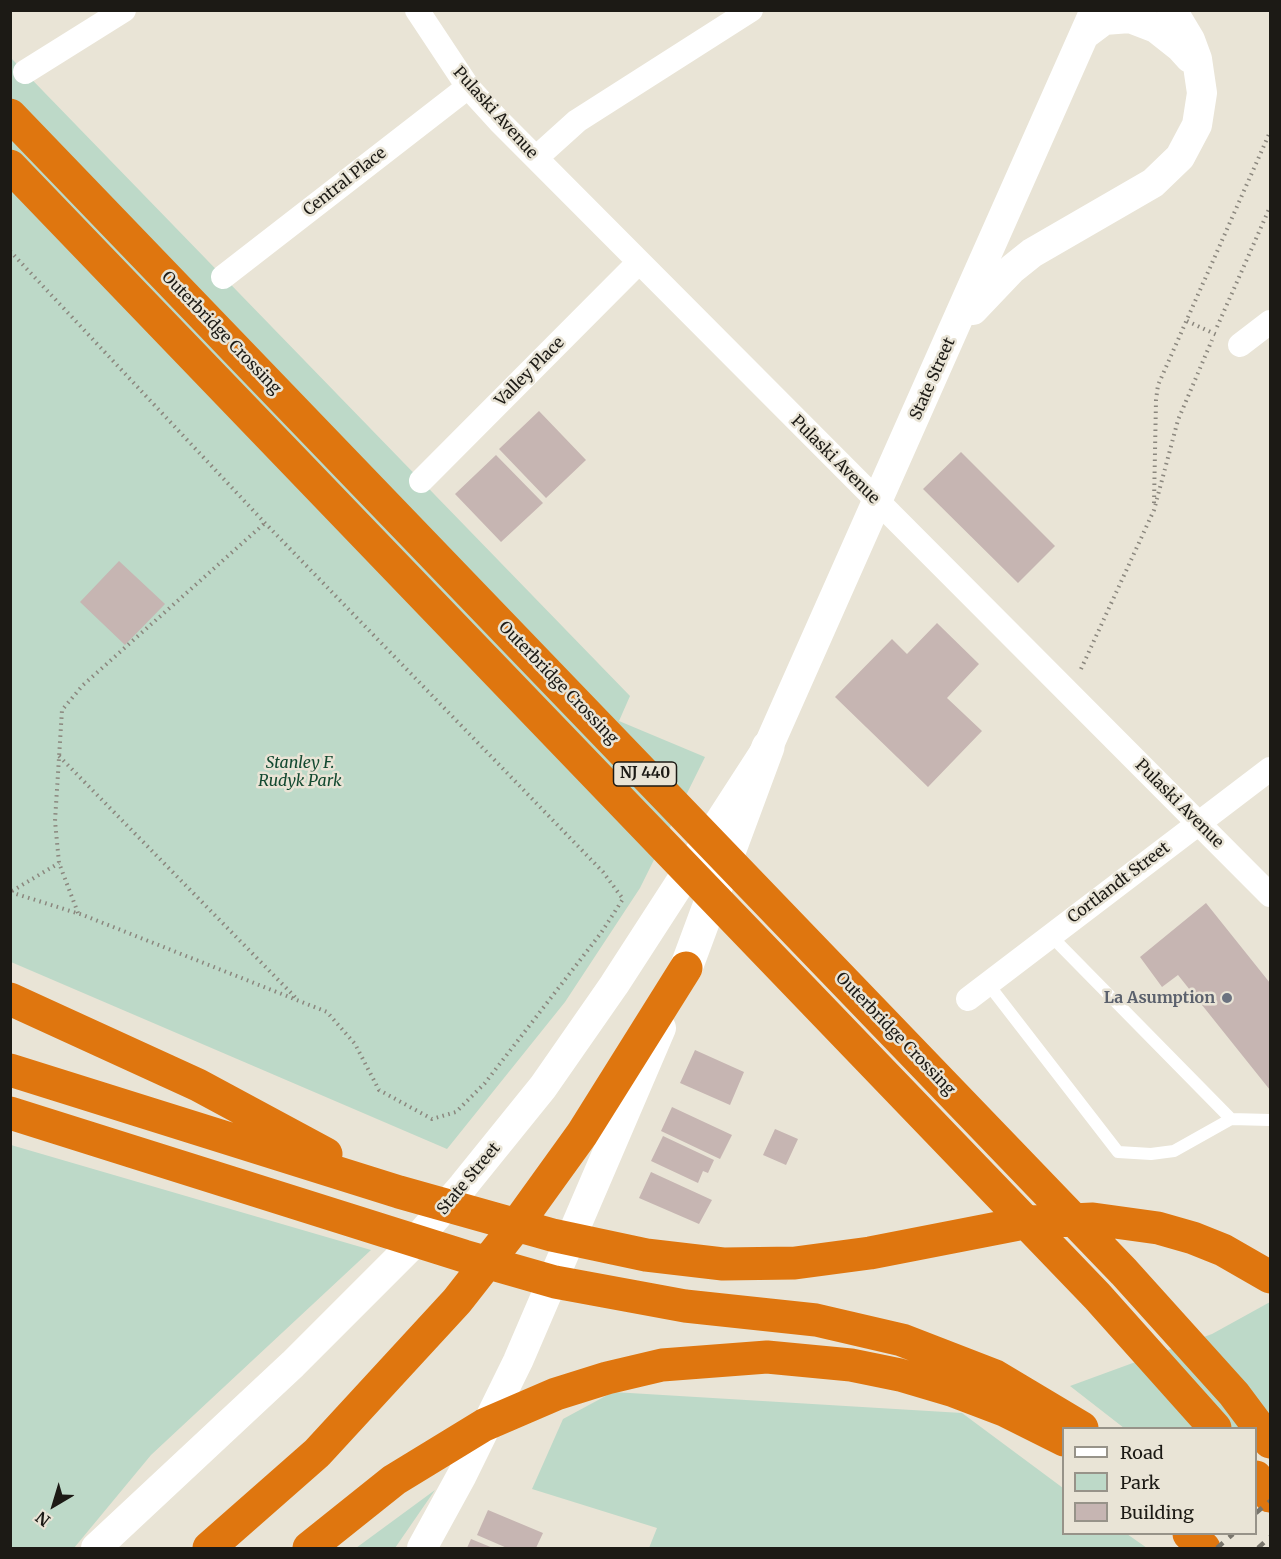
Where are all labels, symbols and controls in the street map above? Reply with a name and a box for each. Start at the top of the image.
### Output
street label: Pulaski Avenue [449,63,541,163]
street label: Central Place [300,144,390,220]
street label: Outerbridge Crossing [157,268,285,398]
street label: Valley Place [491,333,569,411]
street label: State Street [906,335,960,423]
street label: Pulaski Avenue [787,412,883,508]
street label: Outerbridge Crossing [494,618,622,748]
park label: Stanley F. Rudyk Park [258,753,342,791]
street label: Pulaski Avenue [1131,756,1227,852]
road number: NJ 440 [614,762,676,786]
street label: Cortlandt Street [1064,838,1174,928]
street label: Outerbridge Crossing [831,969,959,1099]
place label: La Asumption [1104,988,1215,1008]
marker: La Asumption [1220,991,1234,1005]
street label: State Street [433,1139,505,1219]
legend [1062,1427,1257,1535]
text: Road [1120,1441,1164,1464]
text: Park [1120,1471,1160,1494]
north arrow [24,1475,84,1535]
text: Building [1120,1501,1194,1524]
text: N [32,1507,54,1531]

